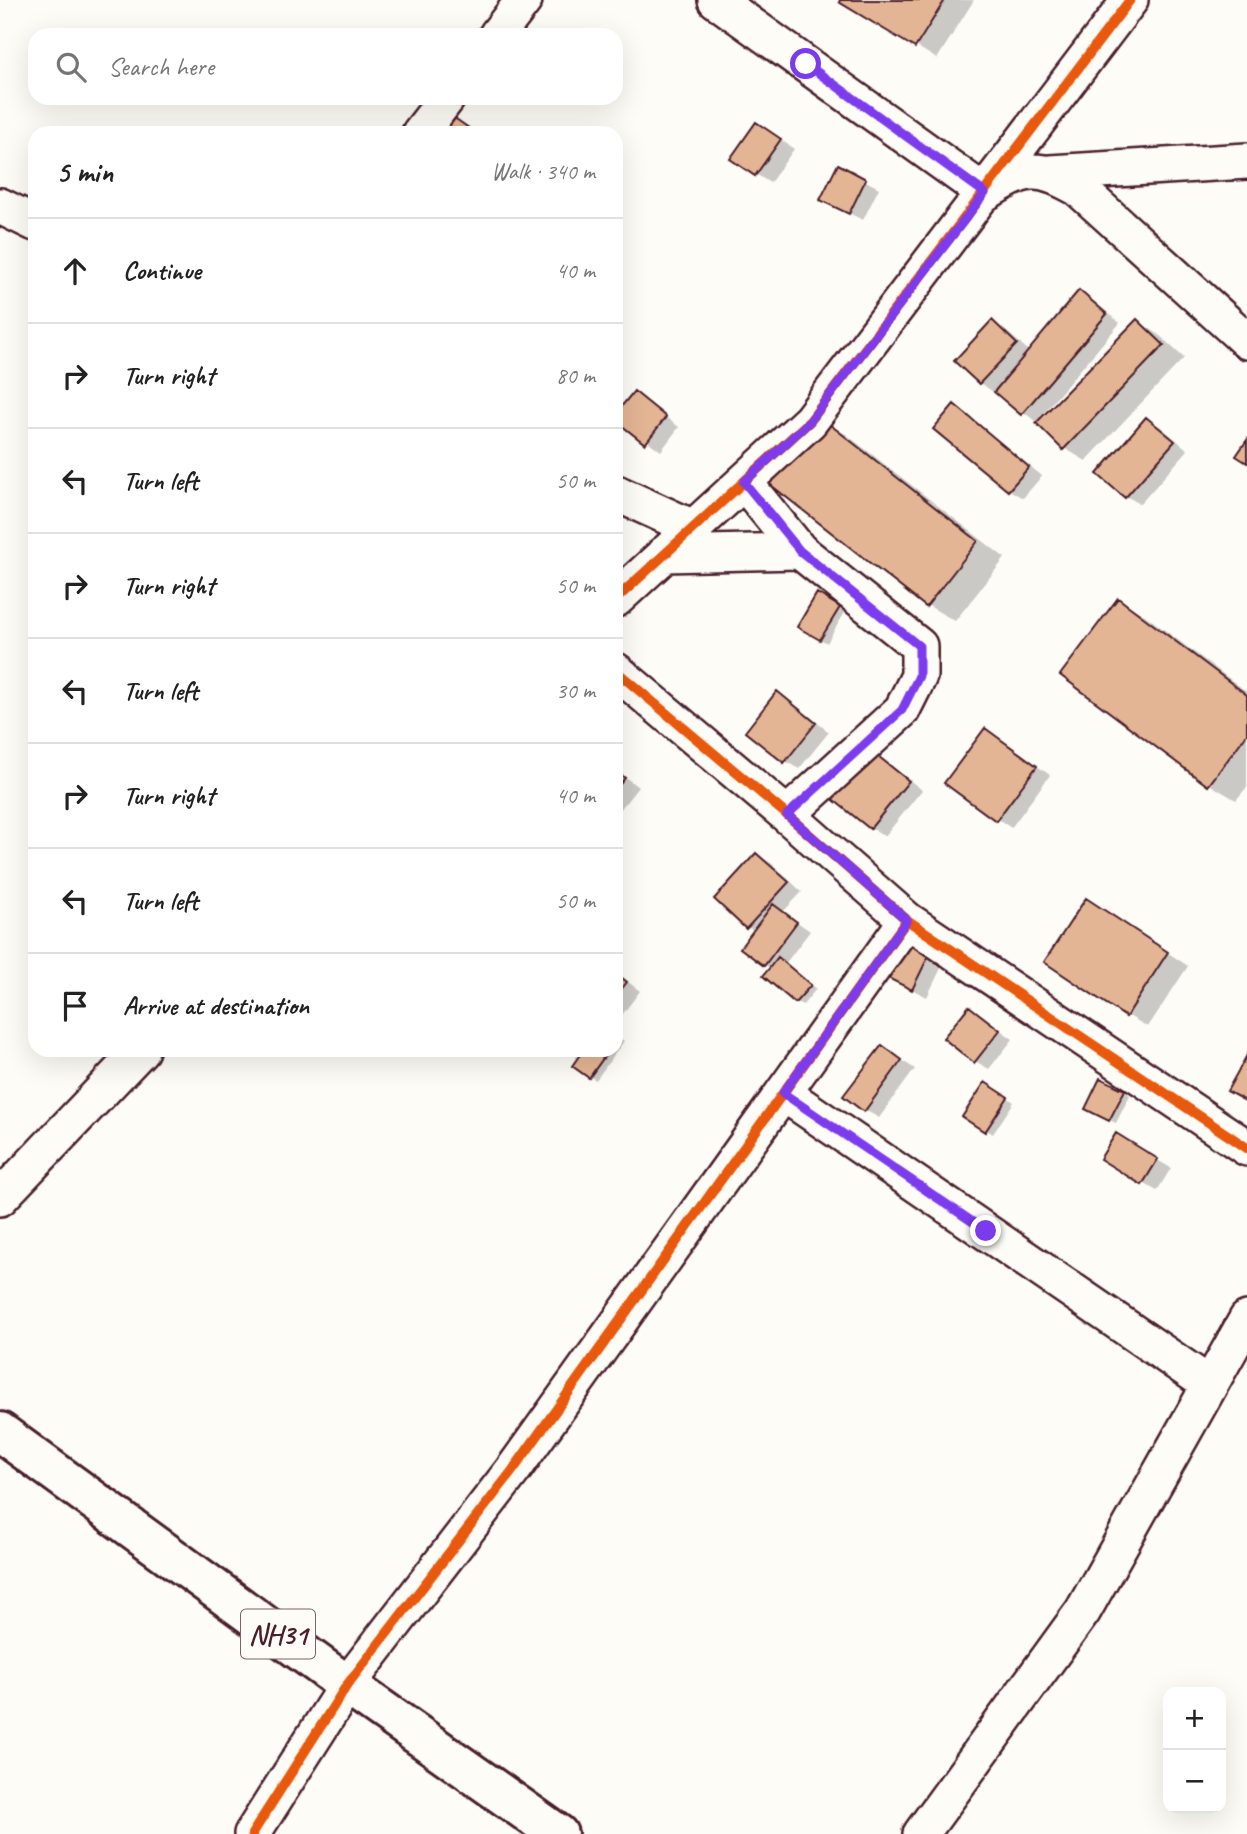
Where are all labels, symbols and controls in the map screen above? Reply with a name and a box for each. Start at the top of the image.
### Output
search box [28,28,623,105]
icon: search [52,48,90,86]
route start [790,48,821,79]
text: Search here [108,50,214,83]
text: 5 min [56,153,113,191]
text: Walk · 340 m [491,157,595,186]
icon: ahead [56,252,94,290]
text: Continue [123,254,201,287]
text: 40 m [556,256,595,285]
icon: right [56,357,94,395]
text: Turn right [123,359,214,392]
text: 80 m [556,361,595,390]
icon: left [56,462,94,500]
text: Turn left [123,464,198,497]
text: 50 m [556,466,595,495]
icon: right [56,567,94,605]
text: Turn right [123,569,214,602]
text: 50 m [556,571,595,600]
icon: left [56,672,94,710]
text: Turn left [123,674,198,707]
text: 30 m [556,676,595,705]
icon: right [56,777,94,815]
text: Turn right [123,779,214,812]
text: 40 m [556,781,595,810]
icon: left [56,882,94,920]
text: Turn left [123,884,198,917]
text: 50 m [556,886,595,915]
icon: arrive [56,987,94,1025]
text: Arrive at destination [123,989,309,1022]
route end [970,1215,1001,1246]
road number: NH31 [241,1610,315,1658]
map controls [1163,1687,1226,1813]
button: + [1163,1687,1226,1750]
button: − [1163,1750,1226,1813]

